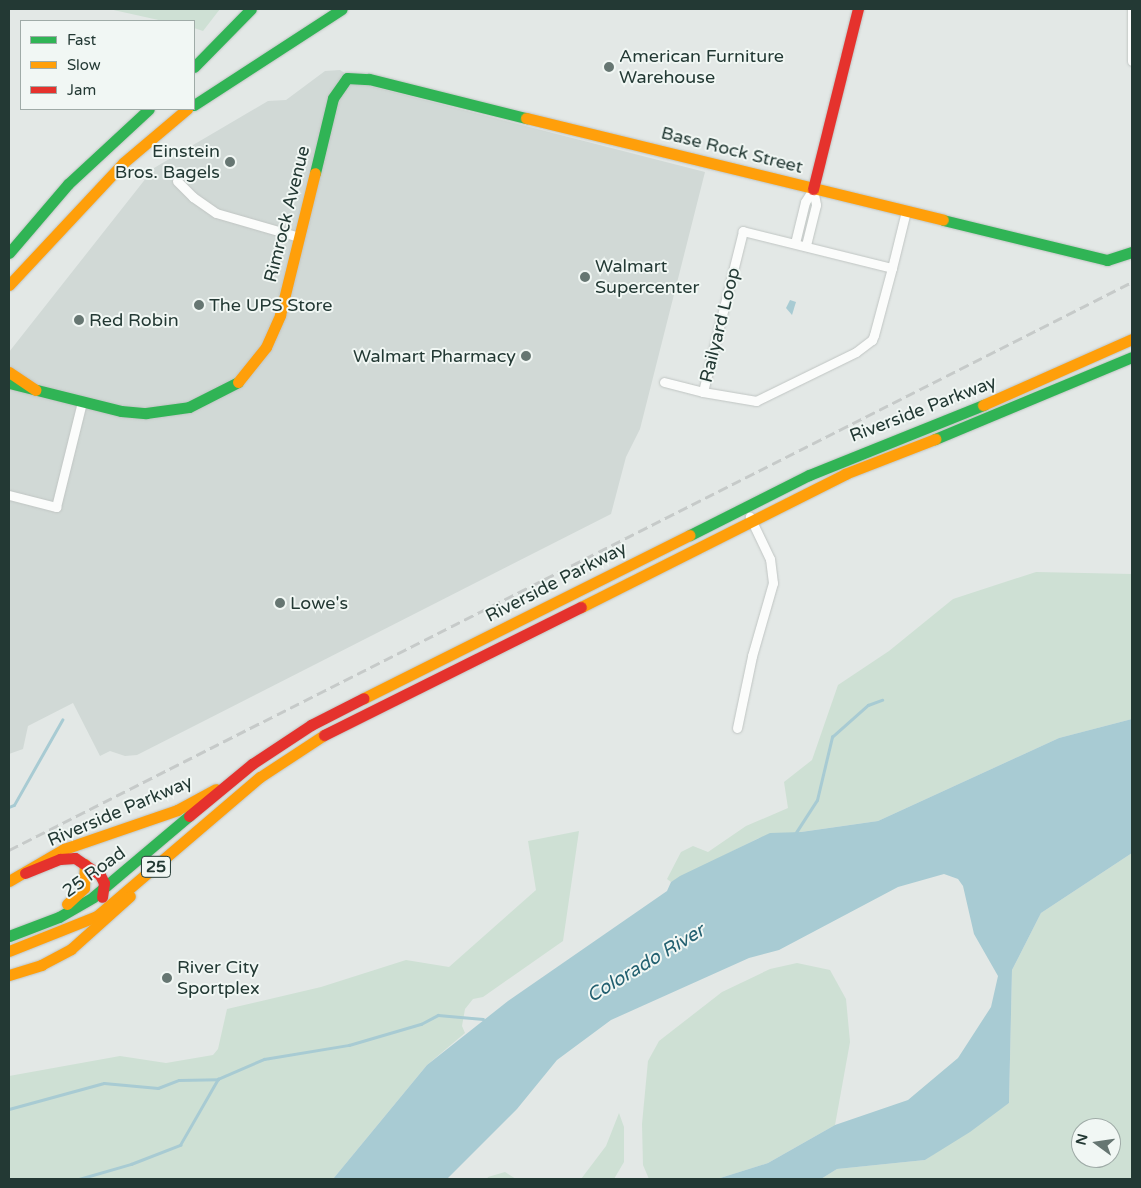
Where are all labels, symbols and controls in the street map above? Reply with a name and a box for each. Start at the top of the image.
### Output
legend [20,20,195,110]
text: Fast [67,31,96,49]
place label: American Furniture Warehouse [619,46,784,88]
text: Slow [67,56,101,74]
marker: American Furniture Warehouse [603,61,615,73]
text: Jam [67,81,96,99]
street label: Base Rock Street [659,122,805,178]
place label: Einstein Bros. Bagels [115,141,220,183]
street label: Rimrock Avenue [260,144,314,284]
marker: Einstein Bros. Bagels [224,156,236,168]
place label: Walmart Supercenter [595,256,699,298]
street label: Railyard Loop [695,265,745,385]
marker: Walmart Supercenter [579,271,591,283]
place label: The UPS Store [209,294,332,316]
marker: The UPS Store [193,299,205,311]
place label: Red Robin [89,309,179,331]
marker: Red Robin [73,314,85,326]
place label: Walmart Pharmacy [353,345,516,367]
marker: Walmart Pharmacy [520,350,532,362]
street label: Riverside Parkway [847,371,999,447]
street label: Riverside Parkway [482,537,630,627]
place label: Lowe's [290,592,348,614]
marker: Lowe's [274,597,286,609]
street label: Riverside Parkway [44,771,196,851]
street label: 25 Road [58,842,130,902]
road number: 25 [140,854,172,880]
water label: Colorado River [583,920,709,1008]
place label: River City Sportplex [177,957,260,1000]
marker: River City Sportplex [161,972,173,984]
north arrow [1071,1118,1121,1168]
text: N [1072,1132,1092,1147]

